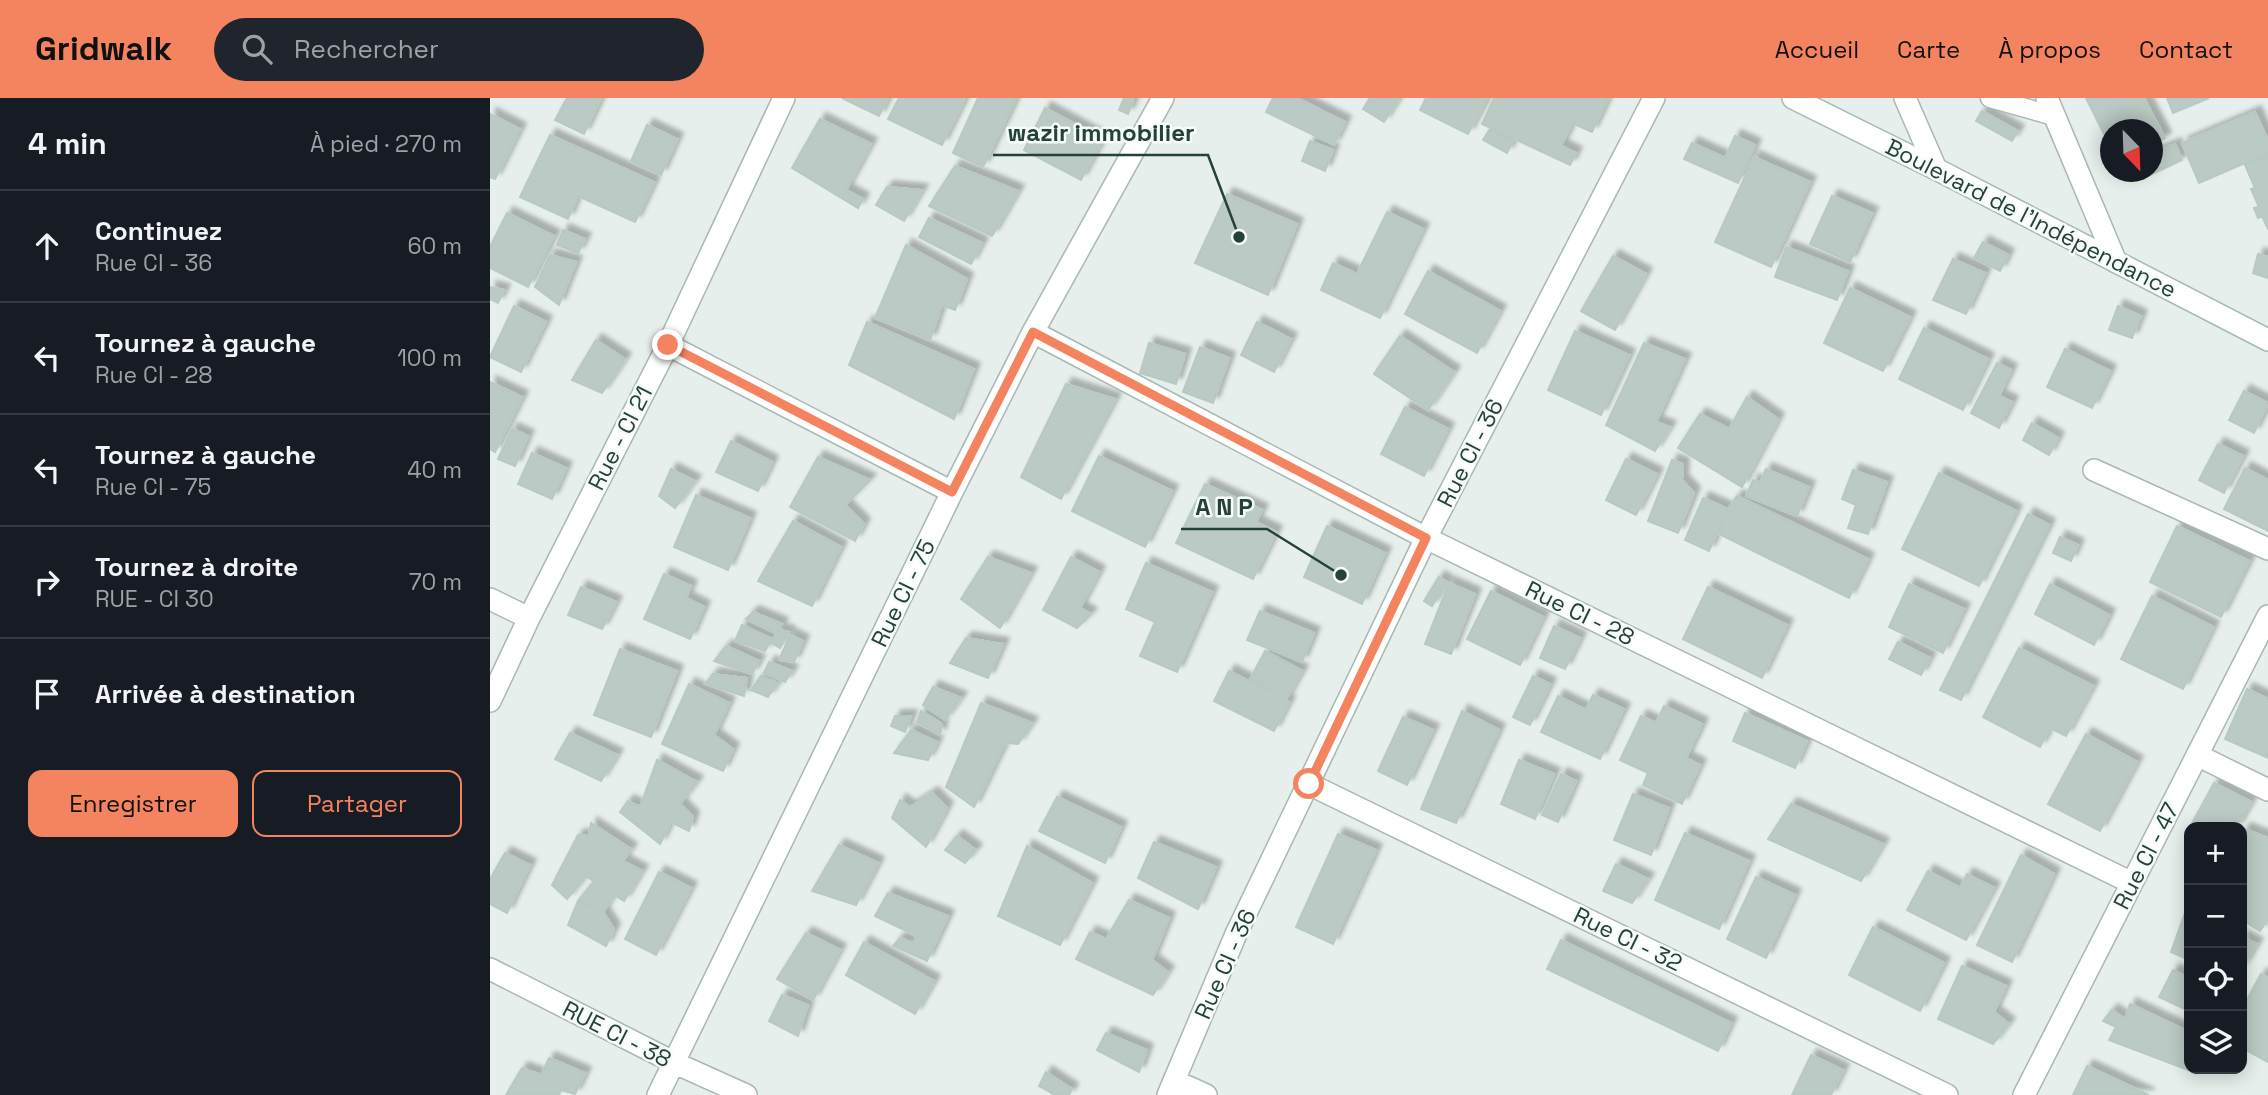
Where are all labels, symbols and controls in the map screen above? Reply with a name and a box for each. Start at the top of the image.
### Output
search box [214,18,704,81]
text: Gridwalk [35,28,172,70]
icon: search [238,30,276,68]
text: Rechercher [294,32,439,66]
text: Accueil [1775,34,1859,65]
text: Carte [1897,34,1960,65]
text: À propos [1998,34,2101,65]
text: Contact [2139,34,2233,65]
callout: wazir immobilier [993,110,1208,155]
text: wazir immobilier [1008,117,1194,148]
north arrow [2100,119,2163,182]
text: 4 min [28,124,107,163]
text: À pied · 270 m [310,129,462,159]
street label: Boulevard de l'Indépendance [1881,131,2181,305]
text: Continuez [95,214,222,248]
icon: ahead [28,227,66,265]
text: 60 m [407,231,462,261]
text: Rue CI - 36 [95,248,212,278]
text: Tournez à gauche [95,326,316,360]
route end [652,329,683,360]
icon: left [28,339,66,377]
text: 100 m [397,343,462,373]
text: Rue CI - 28 [95,360,213,390]
street label: Rue - CI 21 [581,381,659,495]
street label: Rue CI - 36 [1430,394,1510,512]
text: Tournez à gauche [95,438,316,472]
icon: left [28,451,66,489]
text: 40 m [407,455,462,485]
text: Rue CI - 75 [95,472,211,502]
callout: A N P [1181,484,1267,529]
text: A N P [1195,491,1253,522]
street label: Rue CI - 75 [864,534,942,652]
text: Tournez à droite [95,550,298,584]
icon: right [28,563,66,601]
text: 70 m [409,567,462,597]
street label: Rue CI - 28 [1521,574,1639,652]
text: RUE - CI 30 [95,584,214,614]
icon: arrive [28,675,66,713]
text: Arrivée à destination [95,677,356,711]
route start [1293,768,1324,799]
button: Enregistrer [28,770,238,837]
button: Partager [252,770,462,837]
street label: Rue CI - 47 [2106,797,2186,915]
map controls [2184,822,2247,1074]
button: + [2184,822,2247,885]
button: − [2184,885,2247,948]
street label: Rue CI - 32 [1569,900,1687,978]
street label: Rue CI - 36 [1187,904,1263,1024]
button: locate [2184,948,2247,1011]
street label: RUE CI - 38 [558,994,676,1074]
button: layers [2184,1011,2247,1074]

